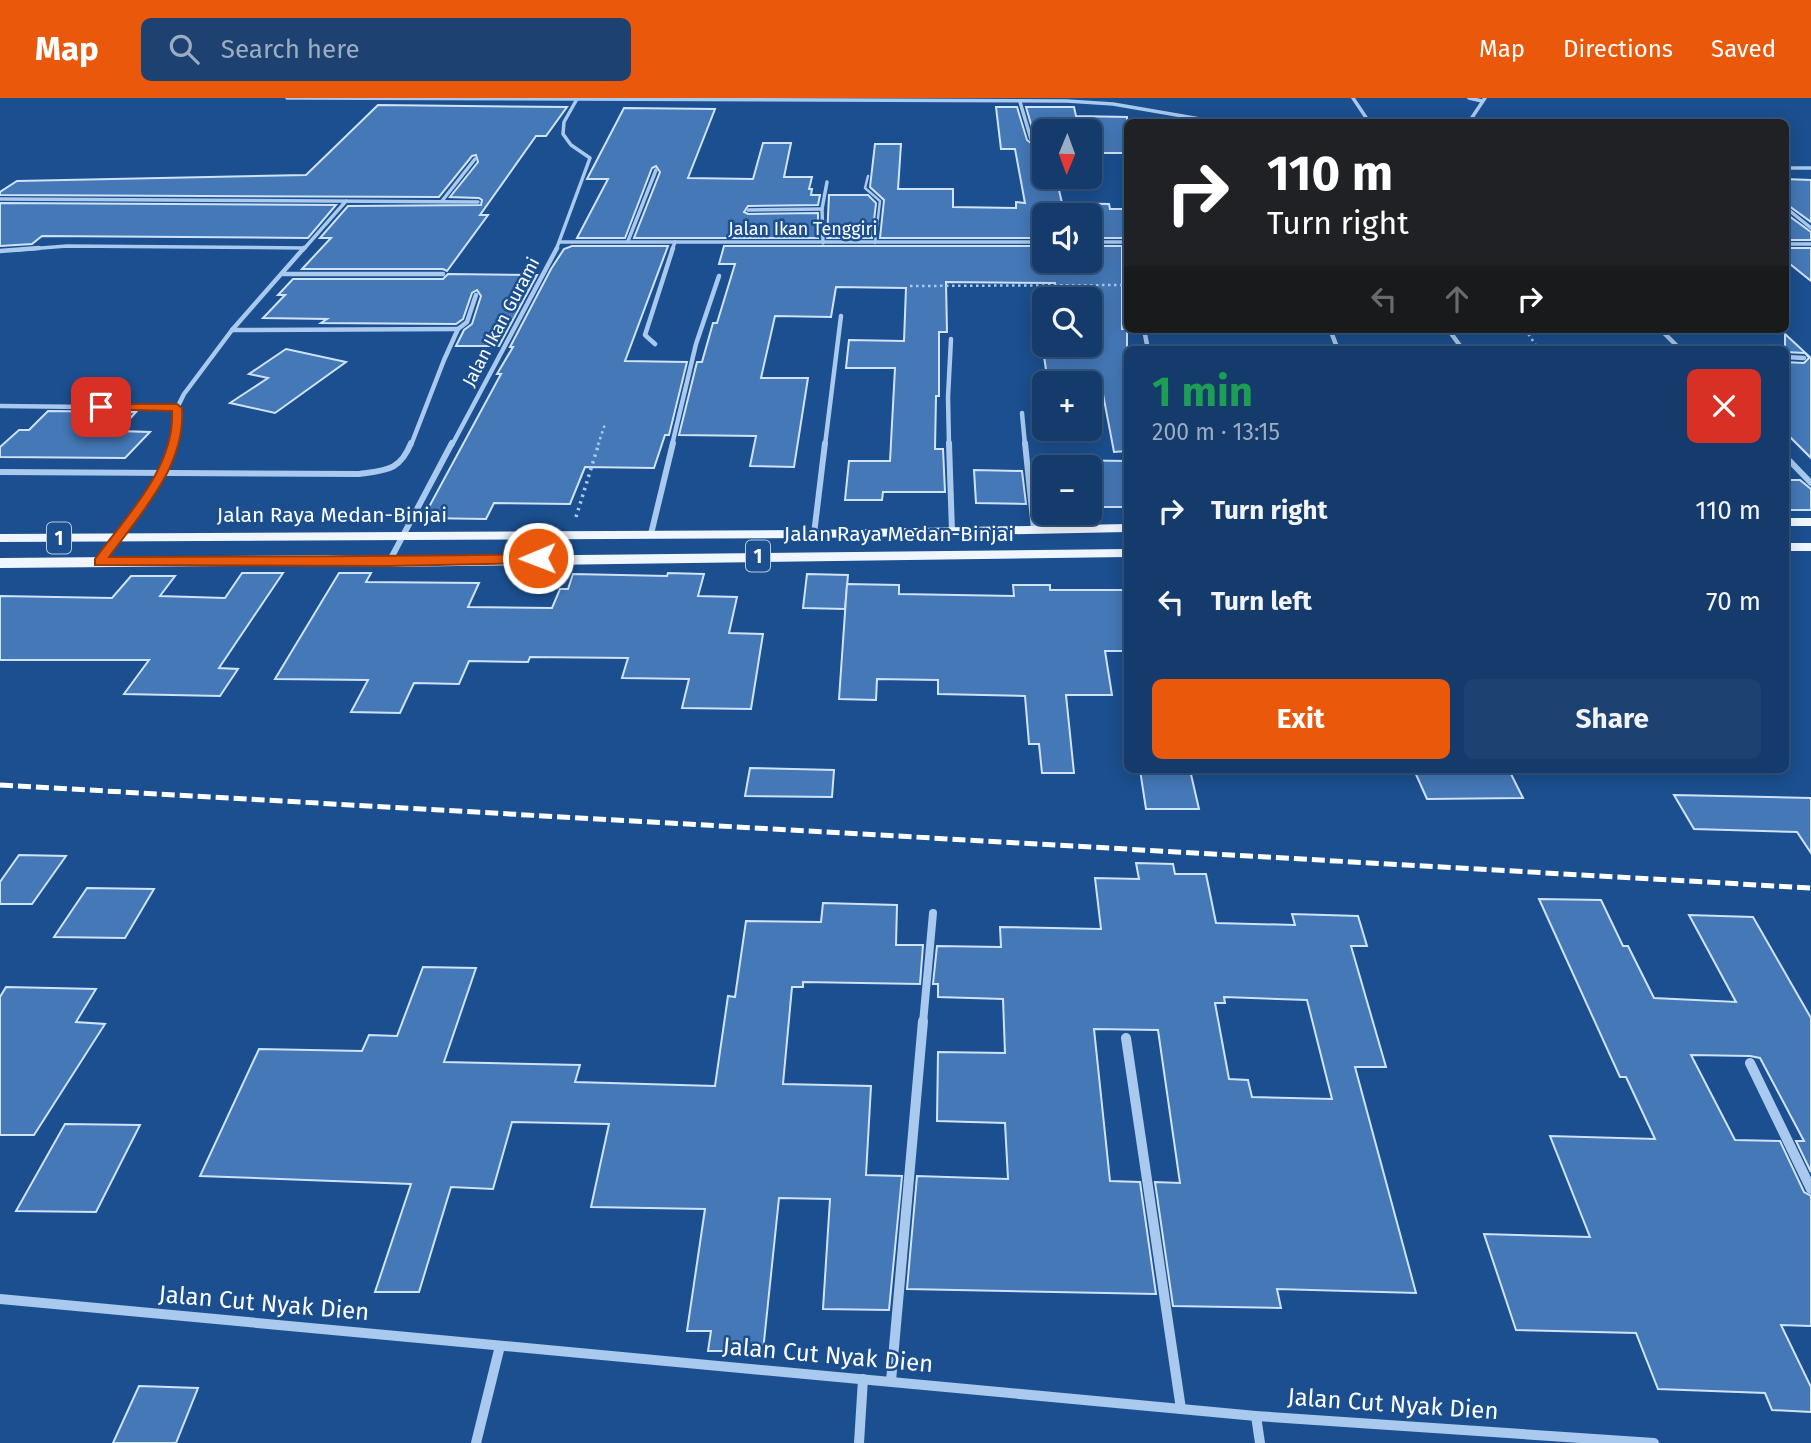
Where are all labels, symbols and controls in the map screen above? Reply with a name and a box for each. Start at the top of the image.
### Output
search box [141,18,631,81]
text: Map [35,29,99,69]
icon: search [165,30,203,68]
text: Search here [221,34,360,65]
text: Map [1479,35,1525,63]
text: Directions [1563,35,1673,63]
text: Saved [1711,35,1776,63]
north arrow [1032,119,1102,189]
map controls [1032,119,1102,525]
text: 110 m [1267,144,1393,203]
icon: right [1152,147,1243,238]
button: sound [1032,203,1102,273]
text: Turn right [1267,204,1409,242]
street label: Jalan Ikan Tenggiri [728,218,878,240]
street label: Jalan Ikan Gurami [458,254,544,390]
icon: left [1365,280,1403,318]
icon: ahead [1438,280,1476,318]
icon: right [1511,280,1549,318]
button: search [1032,287,1102,357]
text: 1 min [1152,367,1253,417]
button: close [1687,369,1761,443]
button: + [1032,371,1102,441]
pin [71,377,131,437]
icon: arrive [82,388,120,426]
text: 200 m · 13:15 [1152,418,1280,446]
button: − [1032,455,1102,525]
icon: right [1152,492,1190,530]
text: Turn right [1211,495,1328,526]
text: 110 m [1695,495,1761,526]
street label: Jalan Raya Medan-Binjai [217,502,447,528]
position arrow [501,521,575,595]
street label: Jalan Raya Medan-Binjai [784,521,1014,547]
road number: 1 [47,522,71,554]
road number: 1 [746,540,770,572]
icon: left [1152,583,1190,621]
text: Turn left [1211,586,1312,617]
text: 70 m [1706,586,1761,617]
button: Exit [1152,679,1450,759]
button: Share [1464,679,1761,759]
street label: Jalan Cut Nyak Dien [157,1280,371,1326]
street label: Jalan Cut Nyak Dien [721,1332,935,1378]
street label: Jalan Cut Nyak Dien [1287,1383,1499,1425]

